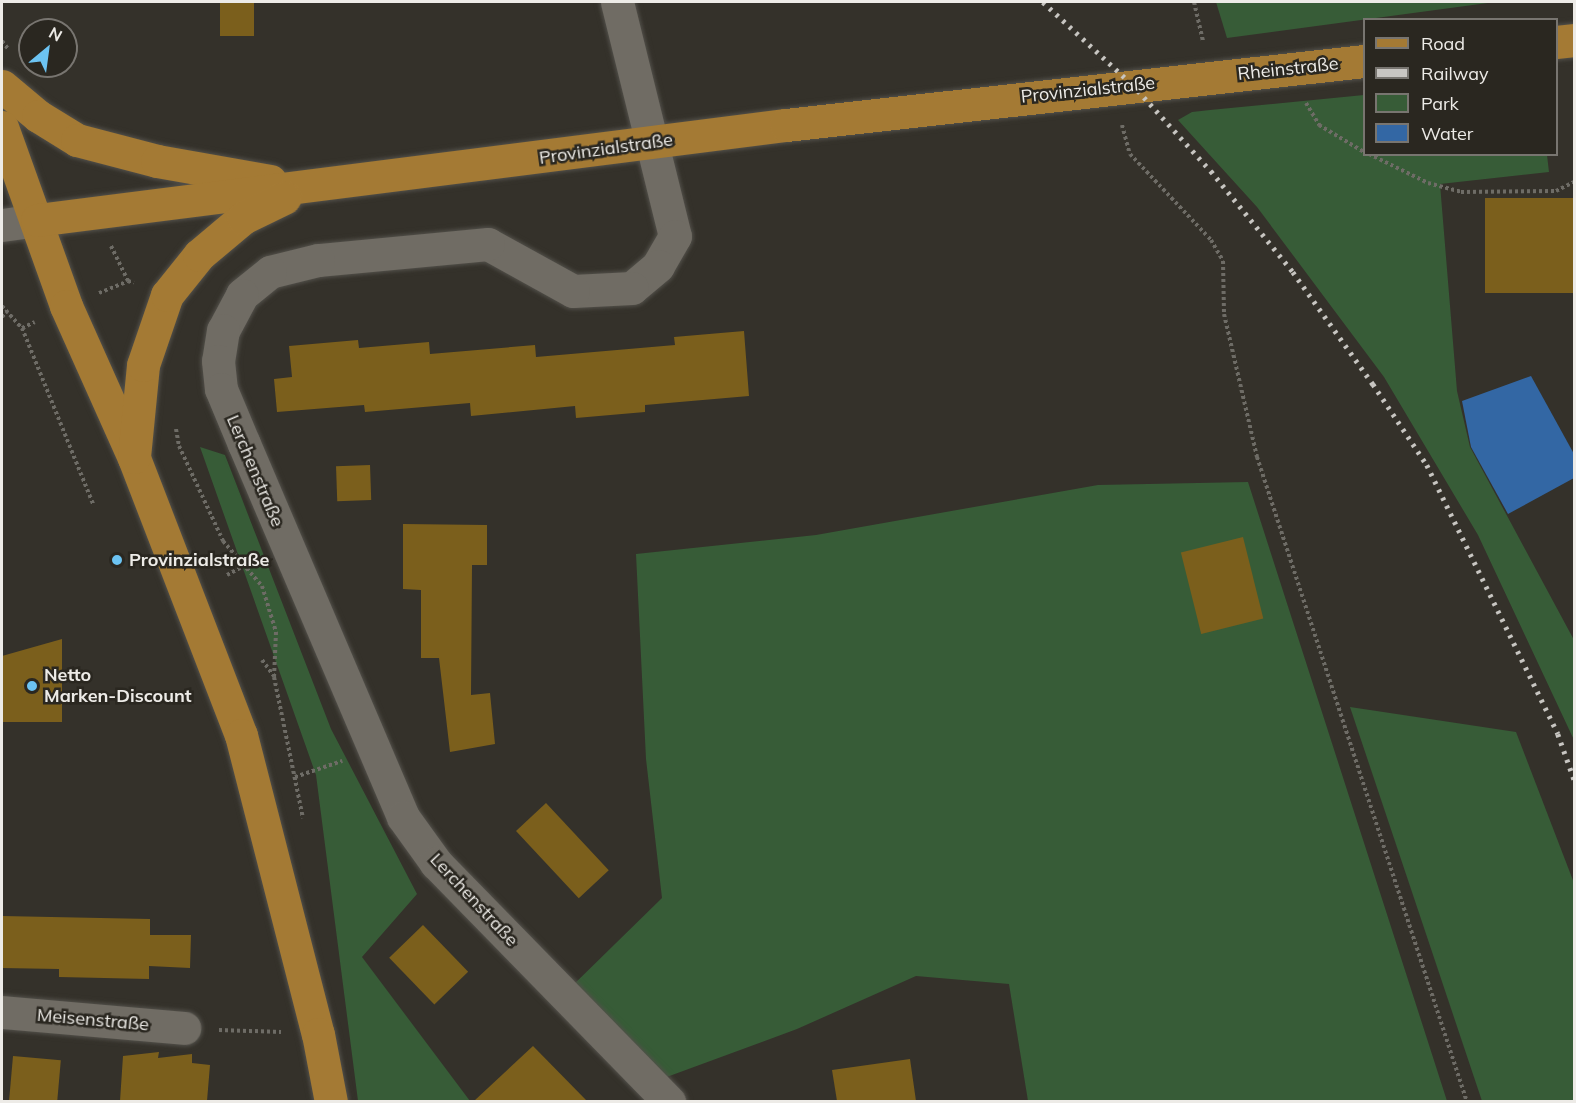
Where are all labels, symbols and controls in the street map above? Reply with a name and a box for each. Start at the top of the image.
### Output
north arrow [18,18,78,78]
legend [1363,18,1558,156]
text: N [46,22,66,46]
text: Road [1421,32,1465,55]
street label: Rheinstraße [1237,53,1339,85]
text: Railway [1421,62,1489,85]
street label: Provinzialstraße [1020,72,1156,108]
text: Park [1421,92,1459,115]
text: Water [1421,122,1473,145]
street label: Provinzialstraße [538,129,674,169]
street label: Lerchenstraße [222,412,288,530]
place label: Provinzialstraße [129,549,269,571]
marker: Provinzialstraße [110,553,124,567]
place label: Netto Marken-Discount [44,665,192,708]
marker: Netto Marken-Discount [25,679,39,693]
street label: Lerchenstraße [425,849,523,951]
street label: Meisenstraße [36,1004,150,1036]

